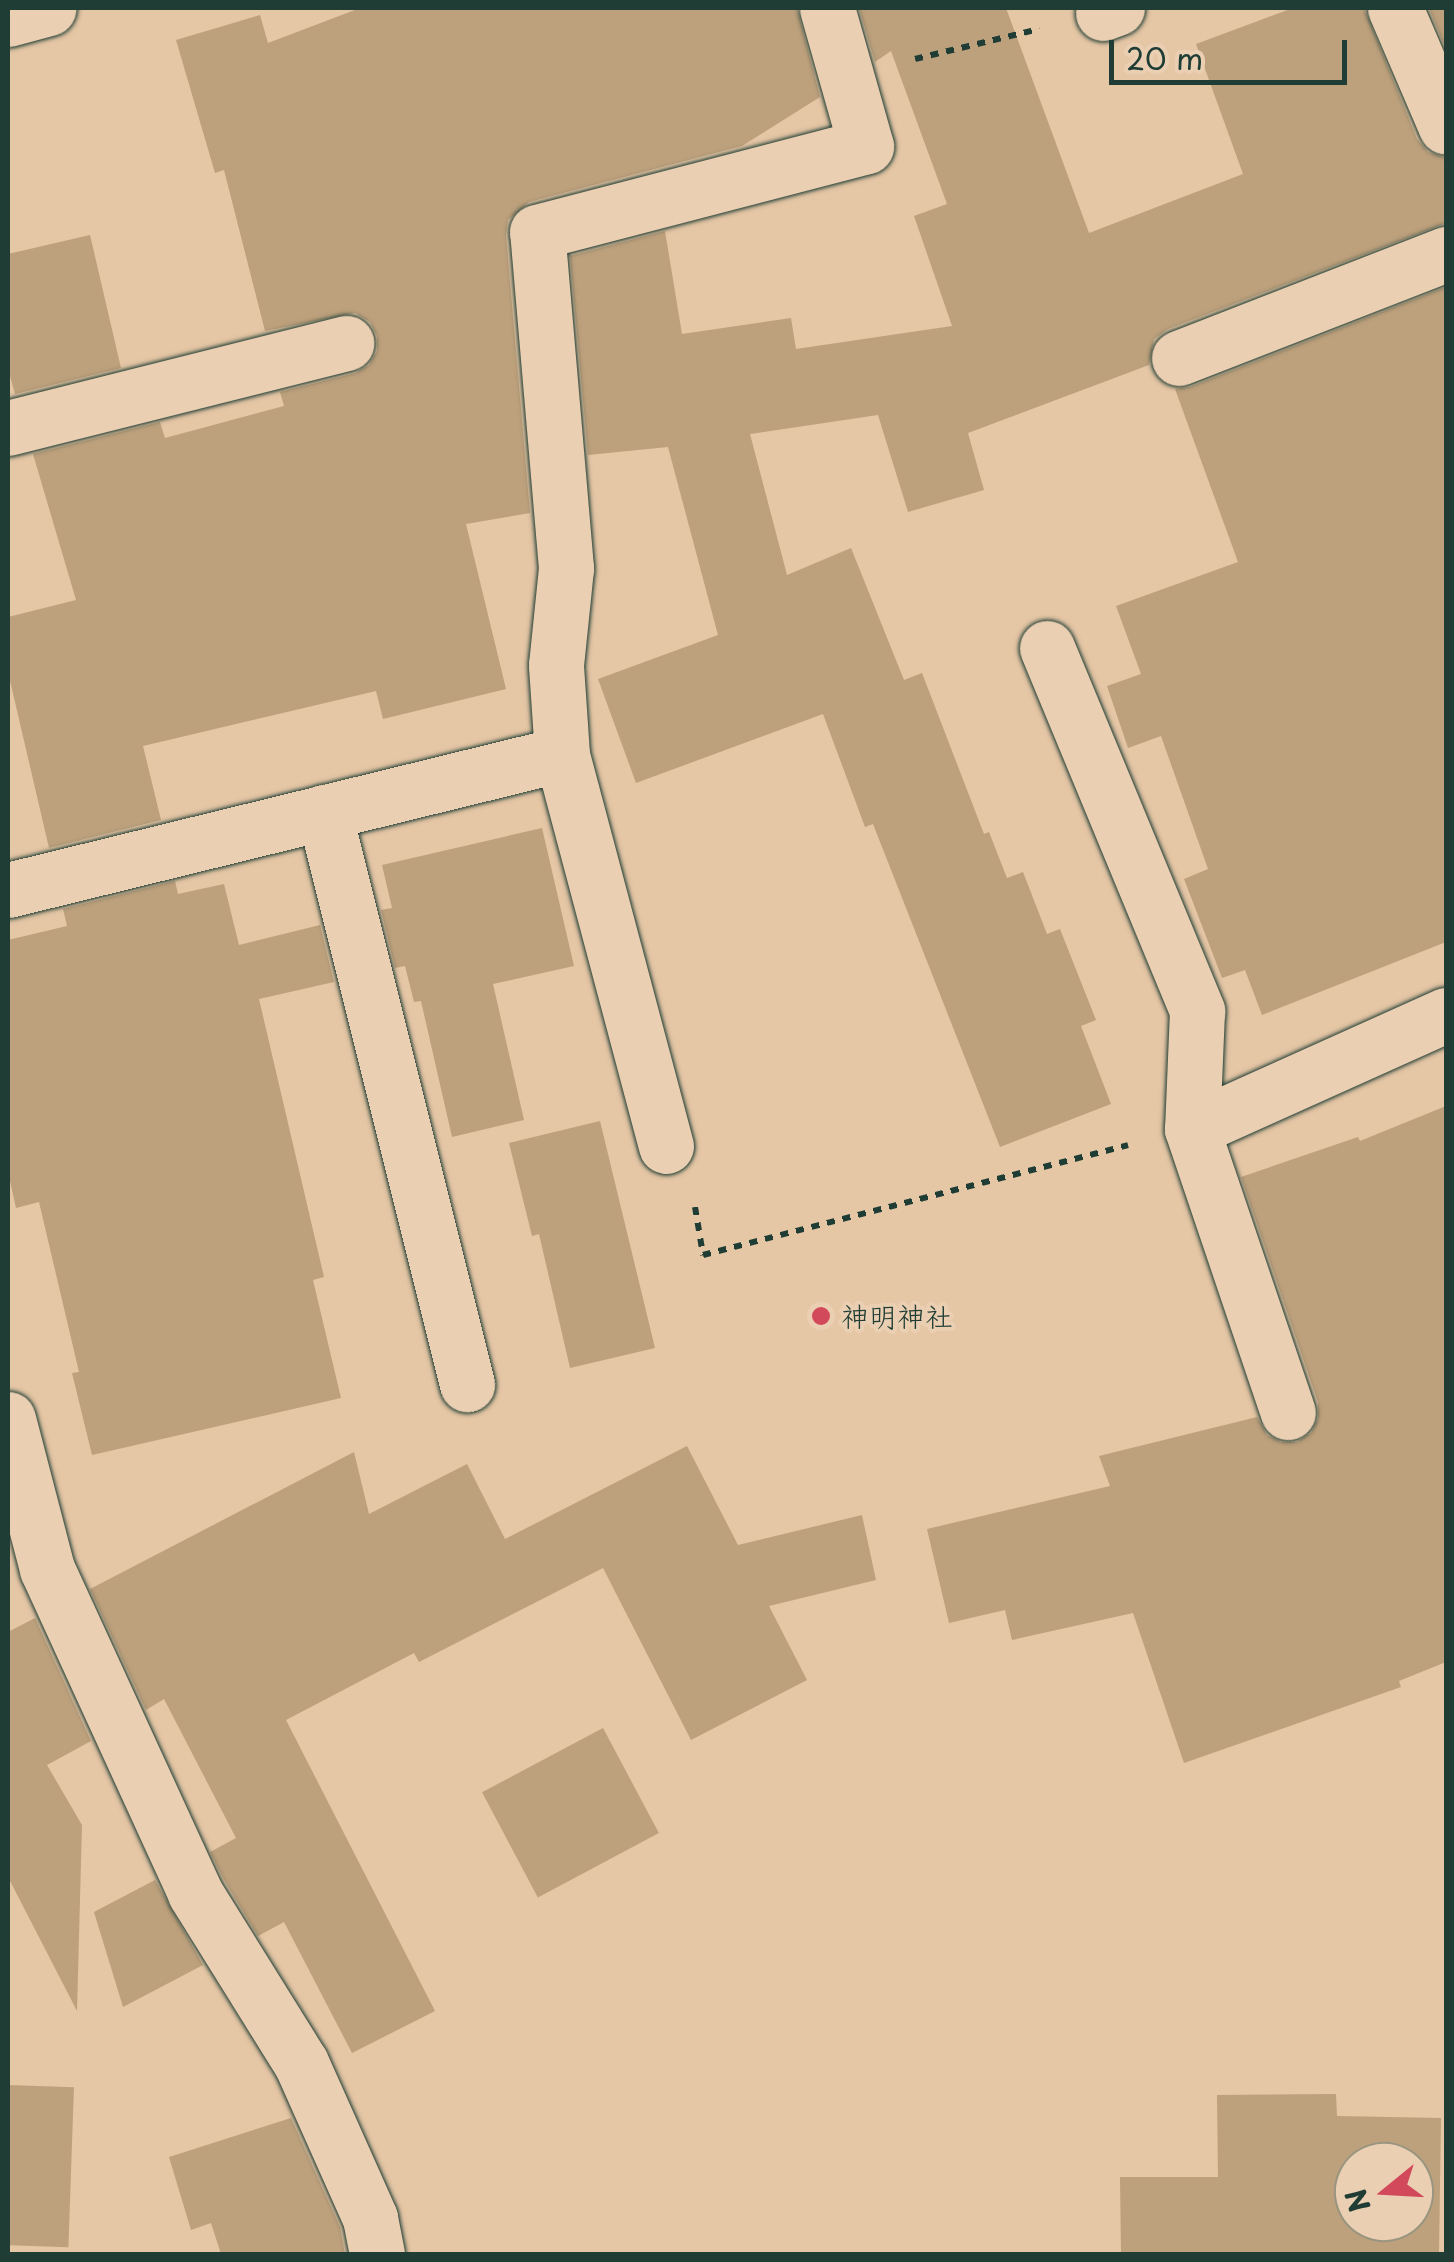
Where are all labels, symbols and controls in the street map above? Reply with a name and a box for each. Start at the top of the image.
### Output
scale bar [1114,20,1352,82]
text: 20 m [1126,35,1203,80]
place label: 神明神社 [841,1299,953,1333]
marker: 神明神社 [810,1305,832,1327]
north arrow [1334,2142,1434,2242]
text: N [1333,2184,1381,2218]

